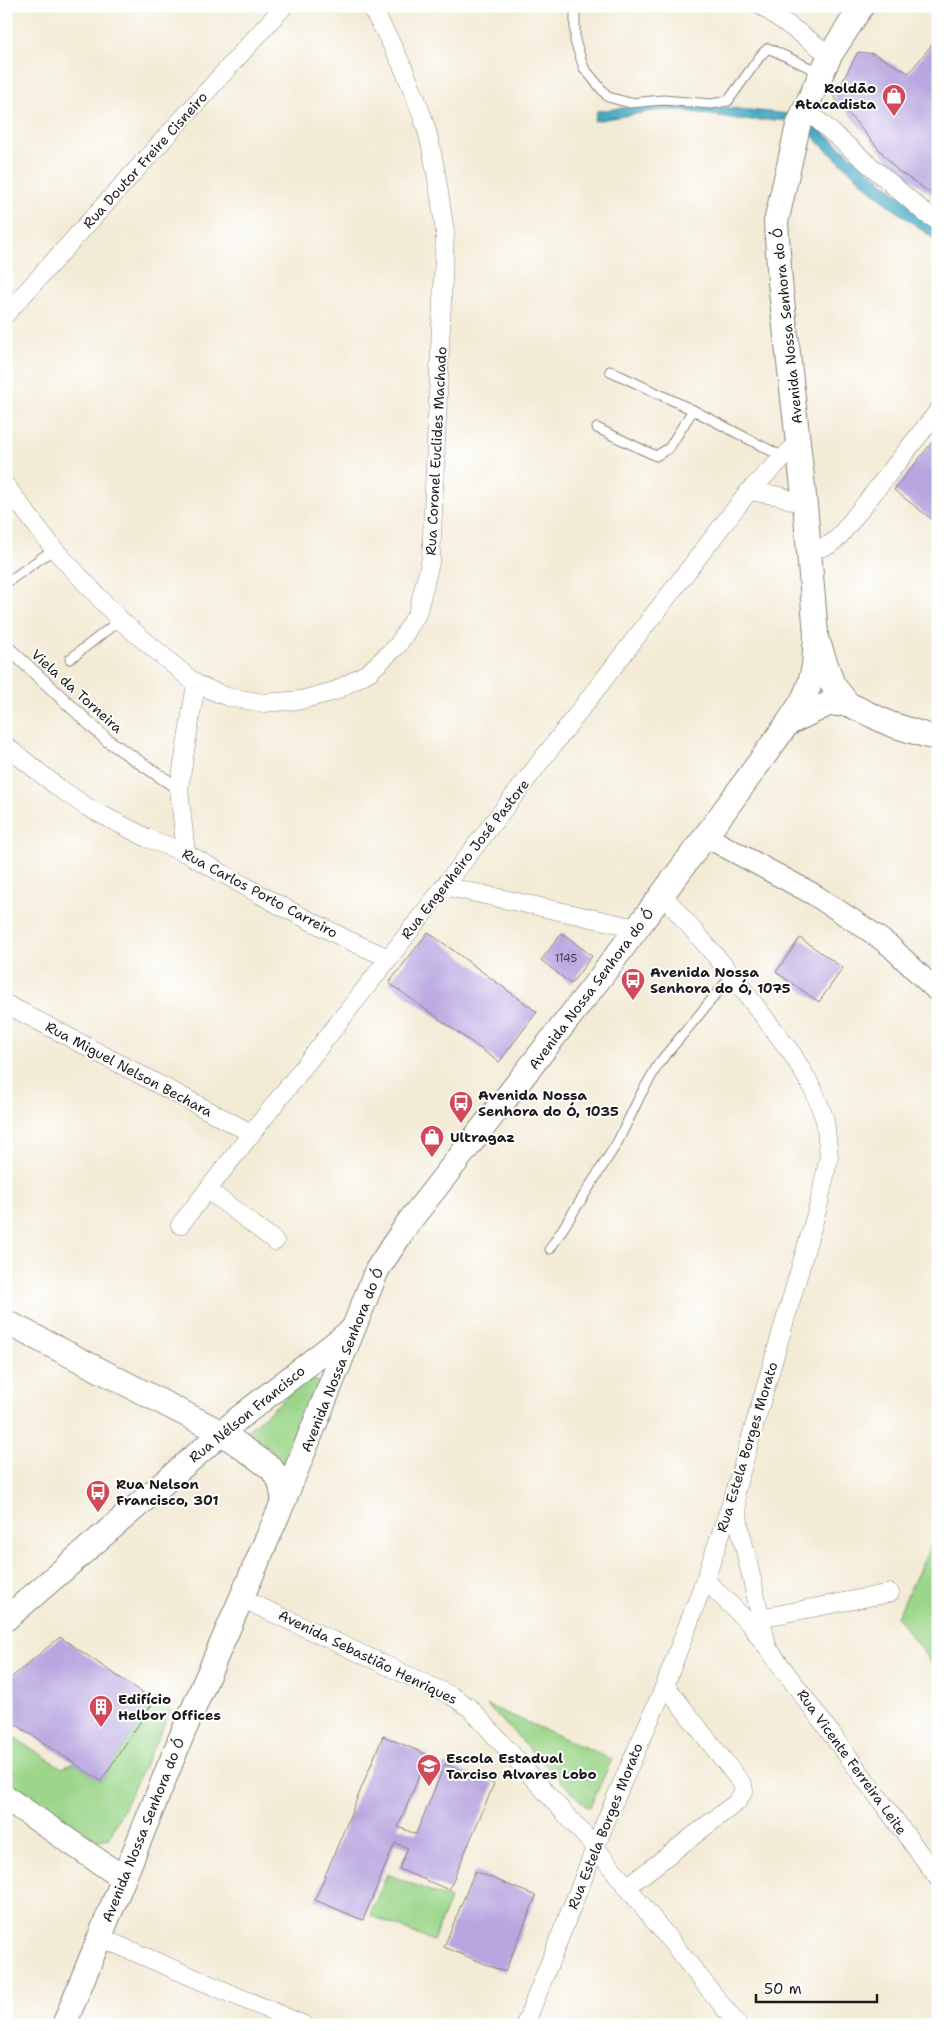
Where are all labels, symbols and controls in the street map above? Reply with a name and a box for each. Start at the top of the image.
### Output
place label: Roldão Atacadista [795,79,876,113]
shop icon: Roldão Atacadista [881,83,907,117]
street label: Rua Doutor Freire Cisneiro [79,88,211,232]
street label: Avenida Nossa Senhora do Ó [768,227,806,425]
street label: Rua Coronel Euclides Machado [422,346,450,556]
street label: Viela da Torneira [28,645,127,737]
street label: Rua Engenheiro José Pastore [397,775,533,943]
street label: Rua Carlos Porto Carreiro [179,844,341,942]
street label: Avenida Nossa Senhora do Ó [524,905,658,1073]
house number: 1145 [555,951,577,966]
place label: Avenida Nossa Senhora do Ó, 1075 [650,963,791,997]
bus stop icon: Avenida Nossa Senhora do Ó, 1075 [620,967,646,1001]
street label: Rua Miguel Nelson Bechara [42,1017,216,1121]
place label: Avenida Nossa Senhora do Ó, 1035 [478,1086,619,1120]
bus stop icon: Avenida Nossa Senhora do Ó, 1035 [448,1090,474,1124]
shop icon: Ultragaz [419,1124,445,1158]
place label: Ultragaz [450,1128,515,1146]
street label: Avenida Nossa Senhora do Ó [297,1265,387,1455]
street label: Rua Estela Borges Morato [712,1359,782,1535]
street label: Rua Nélson Francisco [185,1362,309,1466]
place label: Rua Nelson Francisco, 301 [116,1475,219,1509]
bus stop icon: Rua Nelson Francisco, 301 [85,1479,111,1513]
street label: Avenida Sebastião Henriques [276,1606,460,1708]
street label: Rua Vicente Ferreira Leite [793,1686,911,1838]
place label: Edifício Helbor Offices [118,1690,221,1724]
building icon: Edifício Helbor Offices [88,1694,114,1728]
street label: Avenida Nossa Senhora do Ó [98,1735,188,1925]
street label: Rua Estela Borges Morato [563,1740,647,1912]
place label: Escola Estadual Tarciso Alvares Lobo [446,1749,597,1783]
school or university icon: Escola Estadual Tarciso Alvares Lobo [416,1753,442,1787]
scale bar [756,1971,878,2003]
text: 50 m [764,1979,802,1999]

